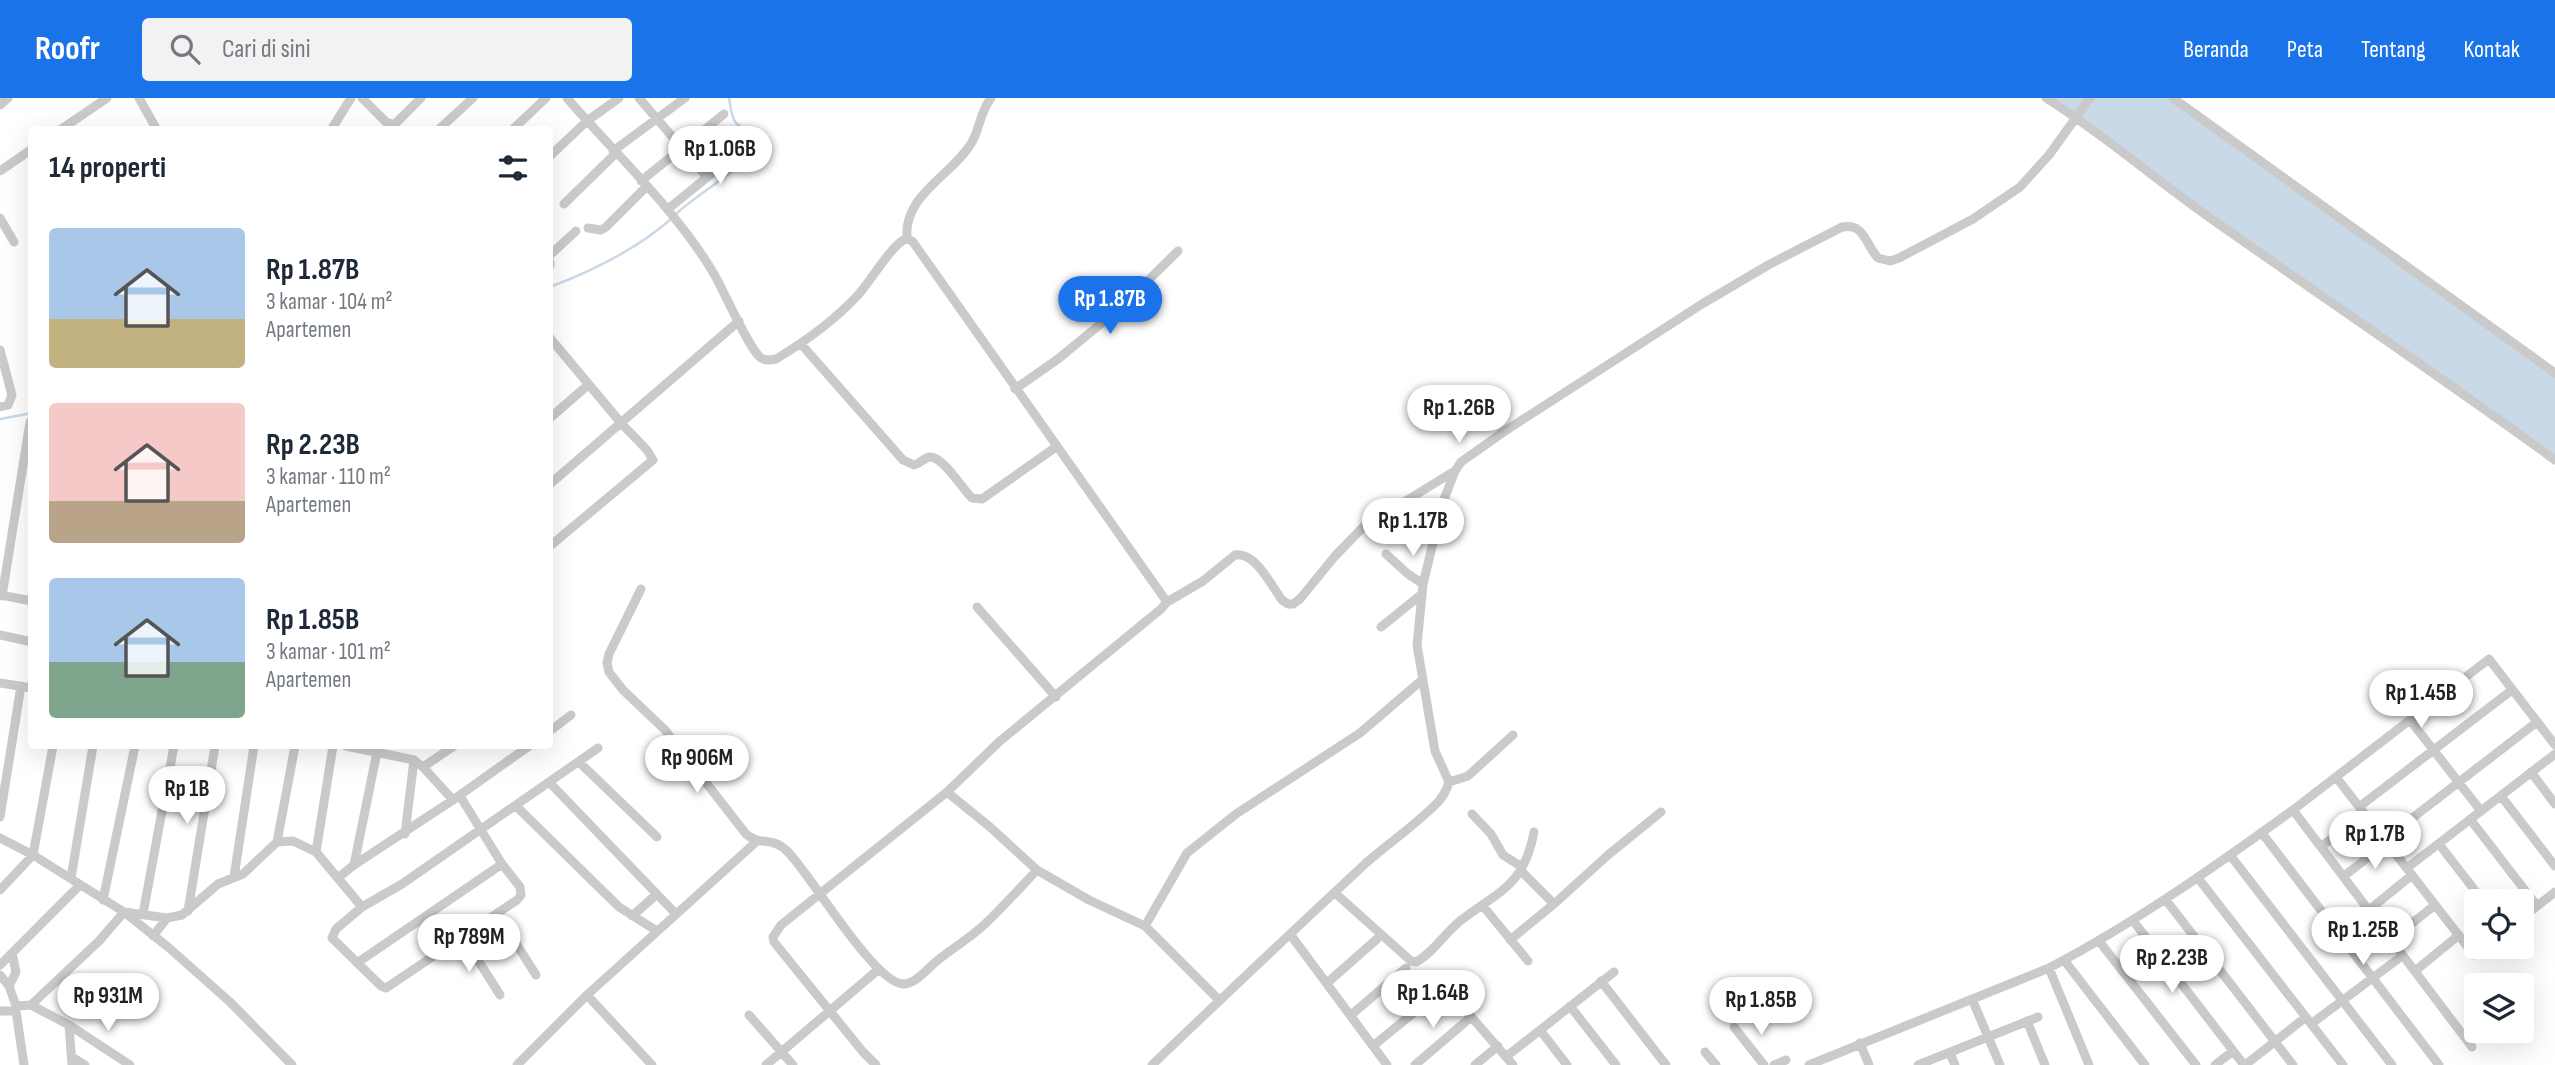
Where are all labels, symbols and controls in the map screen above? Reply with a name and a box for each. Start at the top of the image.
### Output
search box [142,18,632,81]
text: Roofr [35,29,100,69]
icon: search [166,30,204,68]
text: Cari di sini [222,34,311,65]
text: Beranda [2183,35,2249,64]
text: Peta [2287,35,2323,64]
text: Tentang [2361,35,2426,64]
text: Kontak [2464,35,2520,64]
pin: Rp 1.06B [648,126,792,186]
text: Rp 1.06B [684,135,756,163]
icon: filters [494,149,532,187]
text: 14 properti [49,150,166,186]
text: Rp 1.87B [266,252,359,288]
icon: home [105,256,189,340]
pin: Rp 1.87B [1038,276,1182,336]
text: Rp 1.87B [1074,285,1146,313]
text: 3 kamar · 104 m² [266,288,393,316]
text: Apartemen [266,316,351,344]
pin: Rp 1.26B [1387,386,1531,445]
text: Rp 1.26B [1423,394,1495,422]
text: Rp 2.23B [266,427,360,463]
icon: home [105,431,189,515]
text: 3 kamar · 110 m² [266,463,391,491]
text: Apartemen [266,491,351,519]
pin: Rp 1.17B [1341,498,1485,558]
text: Rp 1.17B [1378,507,1448,535]
text: Rp 1.85B [266,602,359,638]
icon: home [105,606,189,690]
text: 3 kamar · 101 m² [266,638,391,666]
text: Apartemen [266,666,351,694]
pin: Rp 1.45B [2349,670,2493,730]
text: Rp 1.45B [2385,679,2457,707]
pin: Rp 906M [632,736,762,795]
text: Rp 906M [661,744,733,772]
pin: Rp 1B [138,766,236,826]
text: Rp 1B [164,775,210,803]
pin: Rp 1.7B [2310,812,2440,871]
text: Rp 1.7B [2345,820,2405,848]
map controls [2464,889,2534,1043]
button: locate [2464,889,2534,959]
pin: Rp 1.25B [2291,908,2435,967]
pin: Rp 789M [404,914,534,974]
text: Rp 1.25B [2327,916,2399,944]
text: Rp 789M [433,923,505,951]
pin: Rp 2.23B [2100,936,2244,995]
text: Rp 2.23B [2136,944,2208,972]
pin: Rp 1.64B [1361,970,1505,1030]
button: layers [2464,973,2534,1043]
pin: Rp 931M [43,974,173,1033]
pin: Rp 1.85B [1689,978,1833,1037]
text: Rp 1.64B [1397,979,1469,1007]
text: Rp 931M [73,982,143,1010]
text: Rp 1.85B [1725,986,1797,1014]

